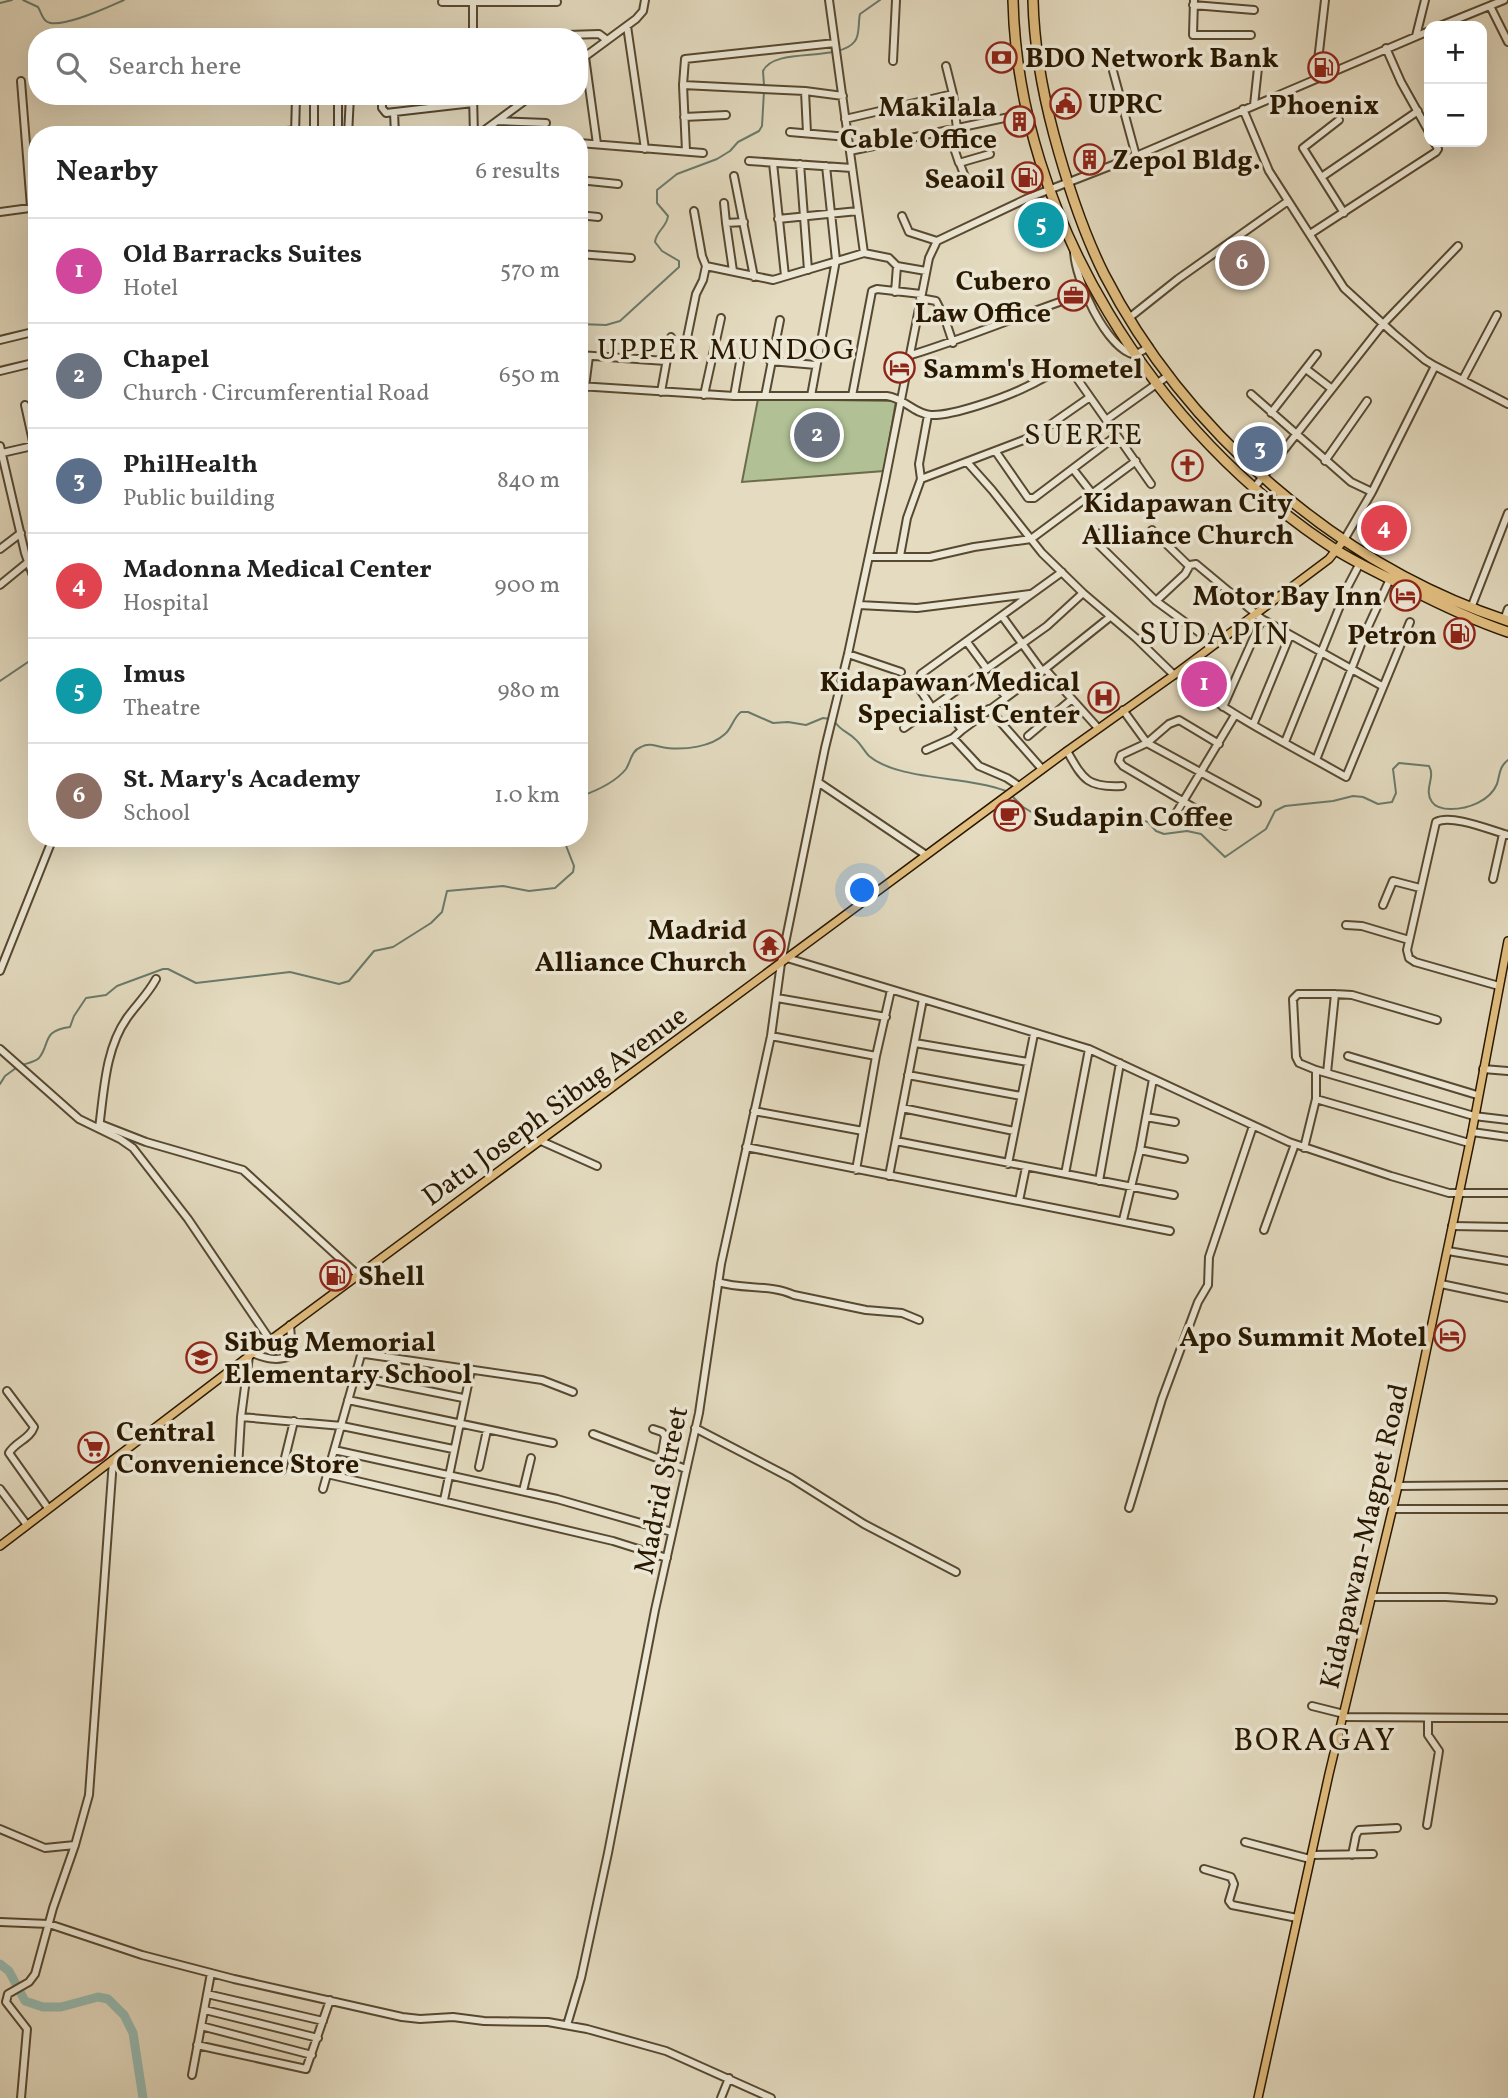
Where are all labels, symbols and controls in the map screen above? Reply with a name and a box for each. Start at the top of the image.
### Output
map controls [1424,21,1487,147]
button: + [1424,21,1487,84]
search box [28,28,588,105]
bank icon: BDO Network Bank [985,40,1019,74]
place label: BDO Network Bank [1025,40,1279,79]
icon: search [52,48,90,86]
text: Search here [108,49,241,85]
fuel station icon: Phoenix [1307,50,1341,84]
button: − [1424,84,1487,147]
public building icon: UPRC [1048,86,1082,120]
place label: UPRC [1088,86,1163,125]
place label: Phoenix [1269,87,1379,126]
place label: Makilala Cable Office [840,89,997,160]
building icon: Makilala Cable Office [1003,105,1037,139]
building icon: Zepol Bldg. [1072,142,1106,176]
place label: Zepol Bldg. [1112,142,1261,181]
text: Nearby [56,151,158,193]
text: 6 results [476,156,560,188]
place label: Seaoil [925,161,1005,200]
fuel station icon: Seaoil [1011,161,1045,195]
pin: 5 [1018,199,1064,251]
text: Old Barracks Suites [123,237,362,273]
pin: 6 [1219,237,1265,289]
text: 1 [74,255,84,287]
text: 570 m [500,255,560,287]
place label: Cubero Law Office [915,263,1051,334]
text: Hotel [123,273,178,305]
office icon: Cubero Law Office [1057,279,1091,313]
district label: UPPER MUNDOG [597,330,857,372]
text: Chapel [123,342,209,378]
hotel icon: Samm's Hometel [883,351,917,385]
place label: Samm's Hometel [923,351,1143,390]
text: 2 [73,360,85,392]
text: 650 m [499,360,560,392]
text: Church · Circumferential Road [123,378,430,410]
pin: 2 [794,409,840,461]
district label: SUERTE [1024,415,1144,457]
pin: 3 [1237,423,1283,475]
text: PhilHealth [123,447,258,483]
church icon: Kidapawan City Alliance Church [1171,448,1205,482]
text: 3 [73,465,85,497]
text: 840 m [497,465,560,497]
text: Public building [123,483,275,515]
place label: Kidapawan City Alliance Church [1082,485,1294,556]
pin: 4 [1361,502,1407,554]
text: Madonna Medical Center [123,552,432,588]
text: 4 [72,570,86,602]
text: 900 m [495,570,560,602]
place label: Motor Bay Inn [1193,578,1382,617]
hotel icon: Motor Bay Inn [1388,578,1422,612]
text: Hospital [123,588,209,620]
district label: SUDAPIN [1139,614,1291,658]
place label: Petron [1347,617,1437,656]
fuel station icon: Petron [1443,617,1477,651]
text: Imus [123,657,186,693]
pin: 1 [1181,658,1227,710]
place label: Kidapawan Medical Specialist Center [820,664,1080,735]
text: 5 [73,675,85,707]
text: 980 m [498,675,560,707]
hospital icon: Kidapawan Medical Specialist Center [1086,680,1120,714]
text: Theatre [123,693,200,725]
text: St. Mary's Academy [123,762,360,798]
text: 6 [73,780,85,812]
text: 1.0 km [494,780,560,812]
text: School [123,798,190,830]
cafe icon: Sudapin Coffee [993,799,1027,833]
place label: Sudapin Coffee [1033,799,1233,838]
your location [845,873,879,907]
place label: Madrid Alliance Church [535,912,747,983]
temple icon: Madrid Alliance Church [753,928,787,962]
street label: Datu Joseph Sibug Avenue [415,997,696,1217]
fuel station icon: Shell [318,1258,352,1292]
place label: Shell [358,1258,425,1297]
place label: Apo Summit Motel [1179,1319,1427,1358]
hotel icon: Apo Summit Motel [1433,1319,1467,1353]
place label: Sibug Memorial Elementary School [224,1324,472,1395]
school or university icon: Sibug Memorial Elementary School [184,1340,218,1374]
street label: Kidapawan-Magpet Road [1311,1380,1420,1693]
street label: Madrid Street [626,1403,699,1578]
place label: Central Convenience Store [116,1414,359,1485]
supermarket icon: Central Convenience Store [76,1430,110,1464]
district label: BORAGAY [1233,1720,1397,1764]

